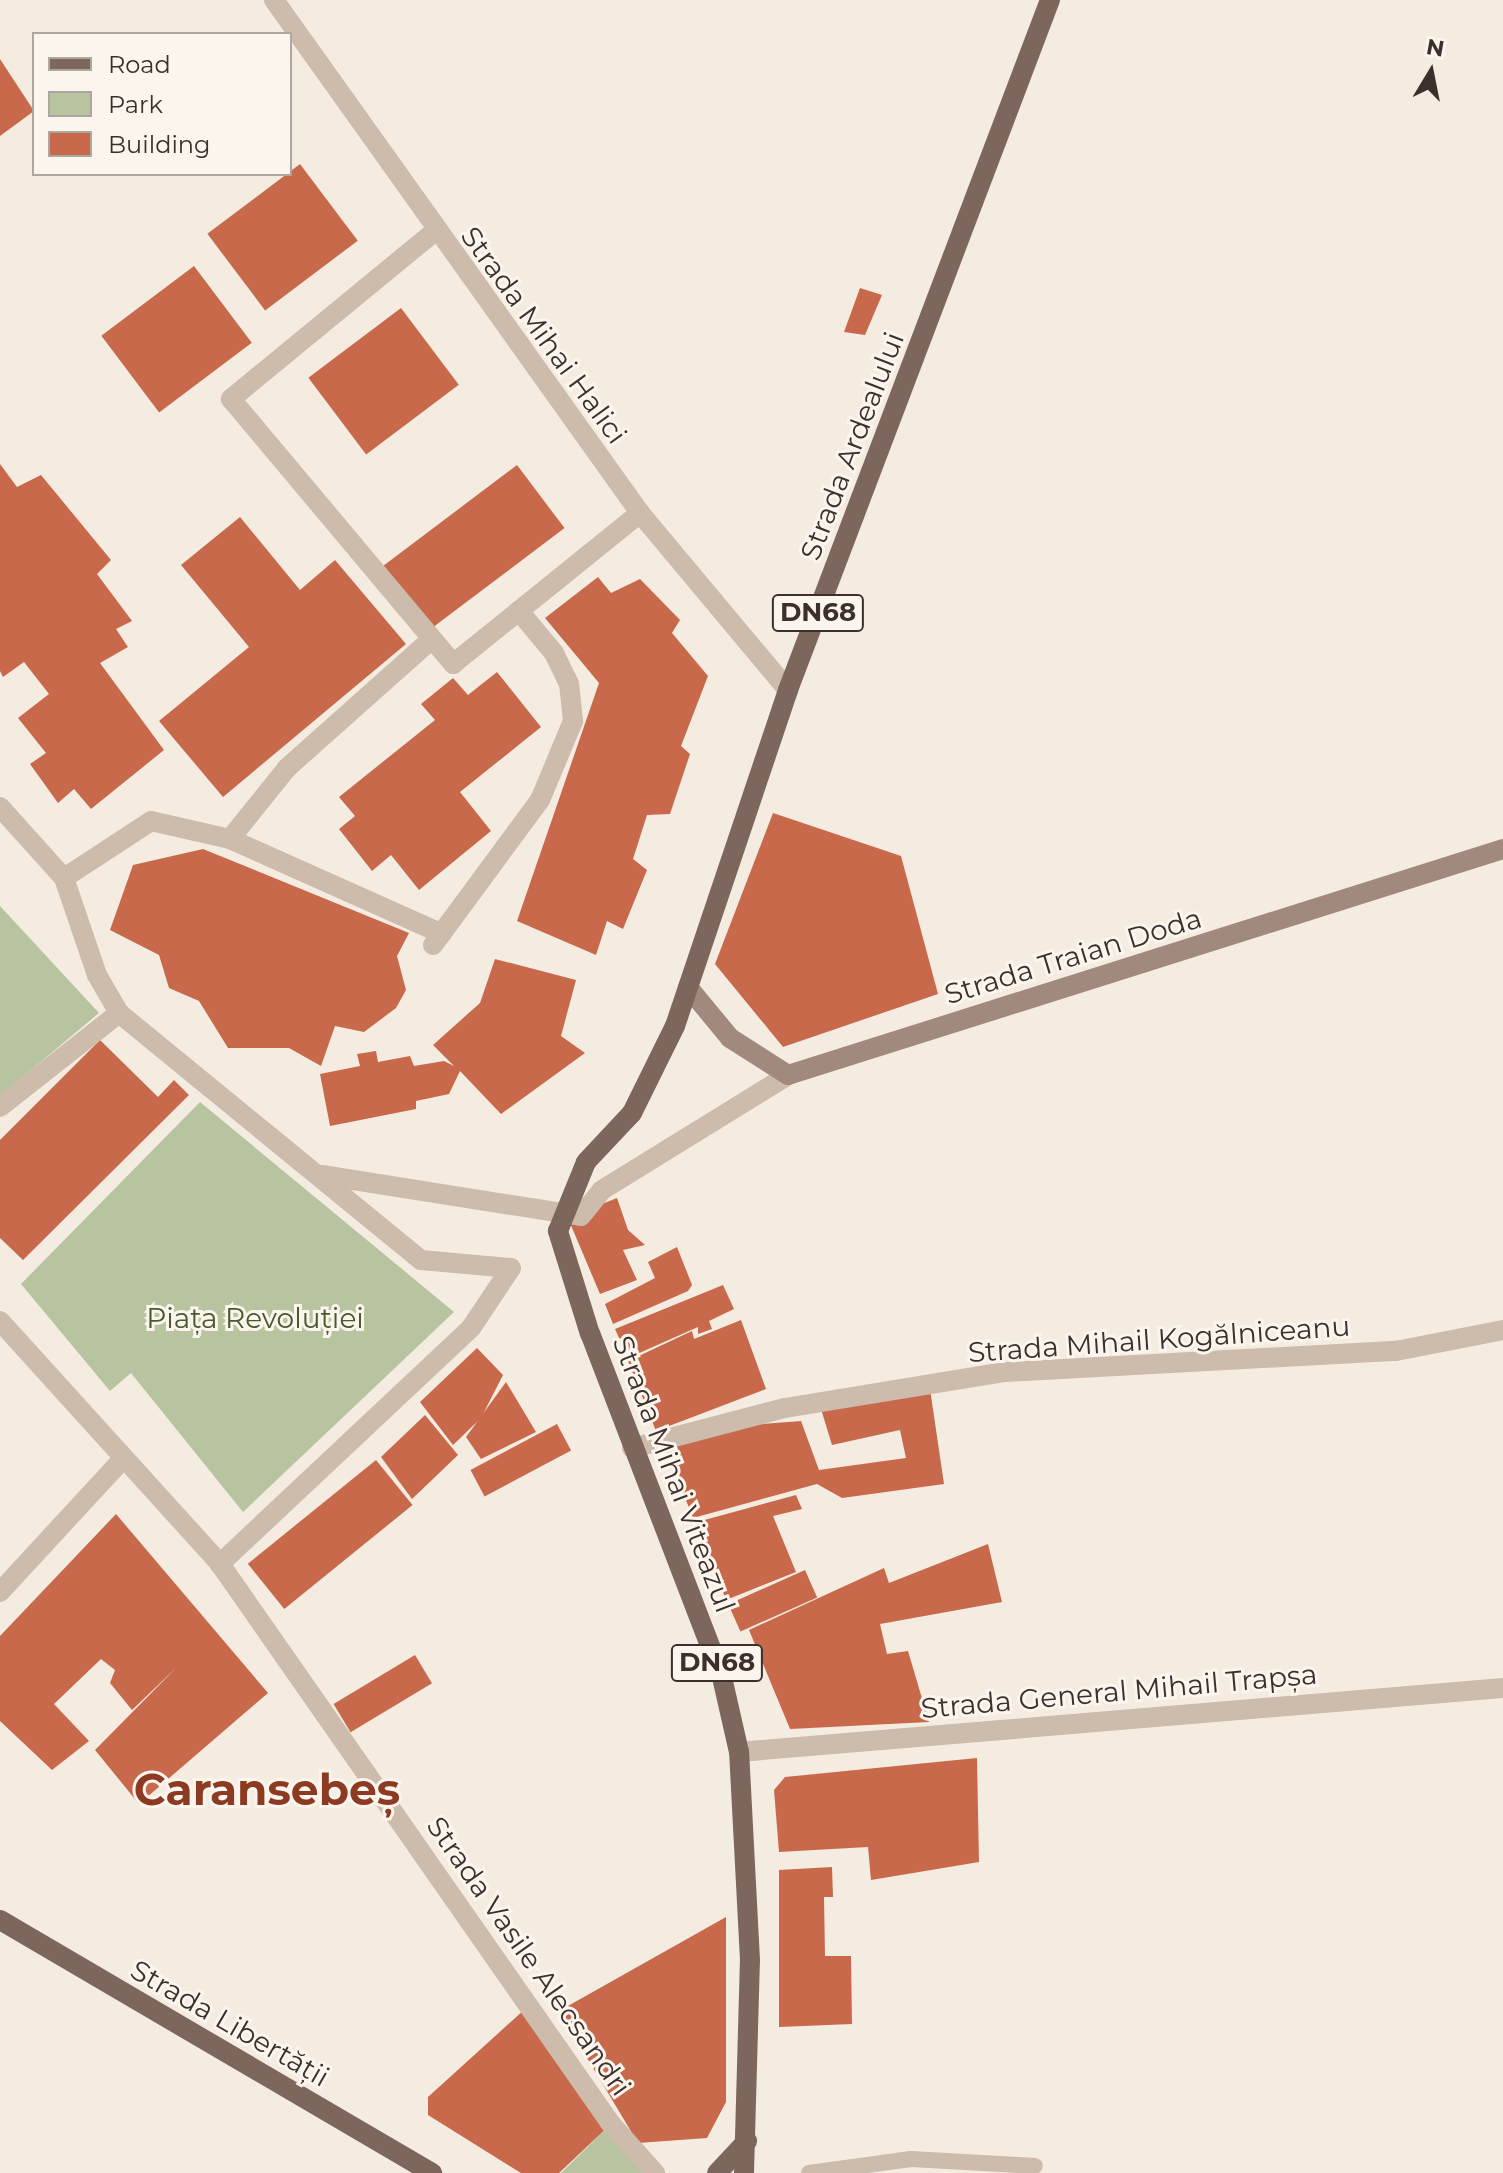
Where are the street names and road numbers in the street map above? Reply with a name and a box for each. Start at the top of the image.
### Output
street label: Strada Mihai Halici [454,220,634,450]
street label: Strada Ardealului [793,327,911,565]
road number: DN68 [770,591,866,635]
street label: Strada Traian Doda [941,901,1205,1011]
street label: Strada Mihail Kogălniceanu [967,1309,1351,1369]
street label: Strada Mihai Viteazul [606,1331,742,1617]
road number: DN68 [669,1641,765,1685]
street label: Strada General Mihail Trapșa [920,1657,1318,1725]
street label: Strada Vasile Alecsandri [420,1810,638,2102]
street label: Strada Libertății [125,1953,335,2093]

